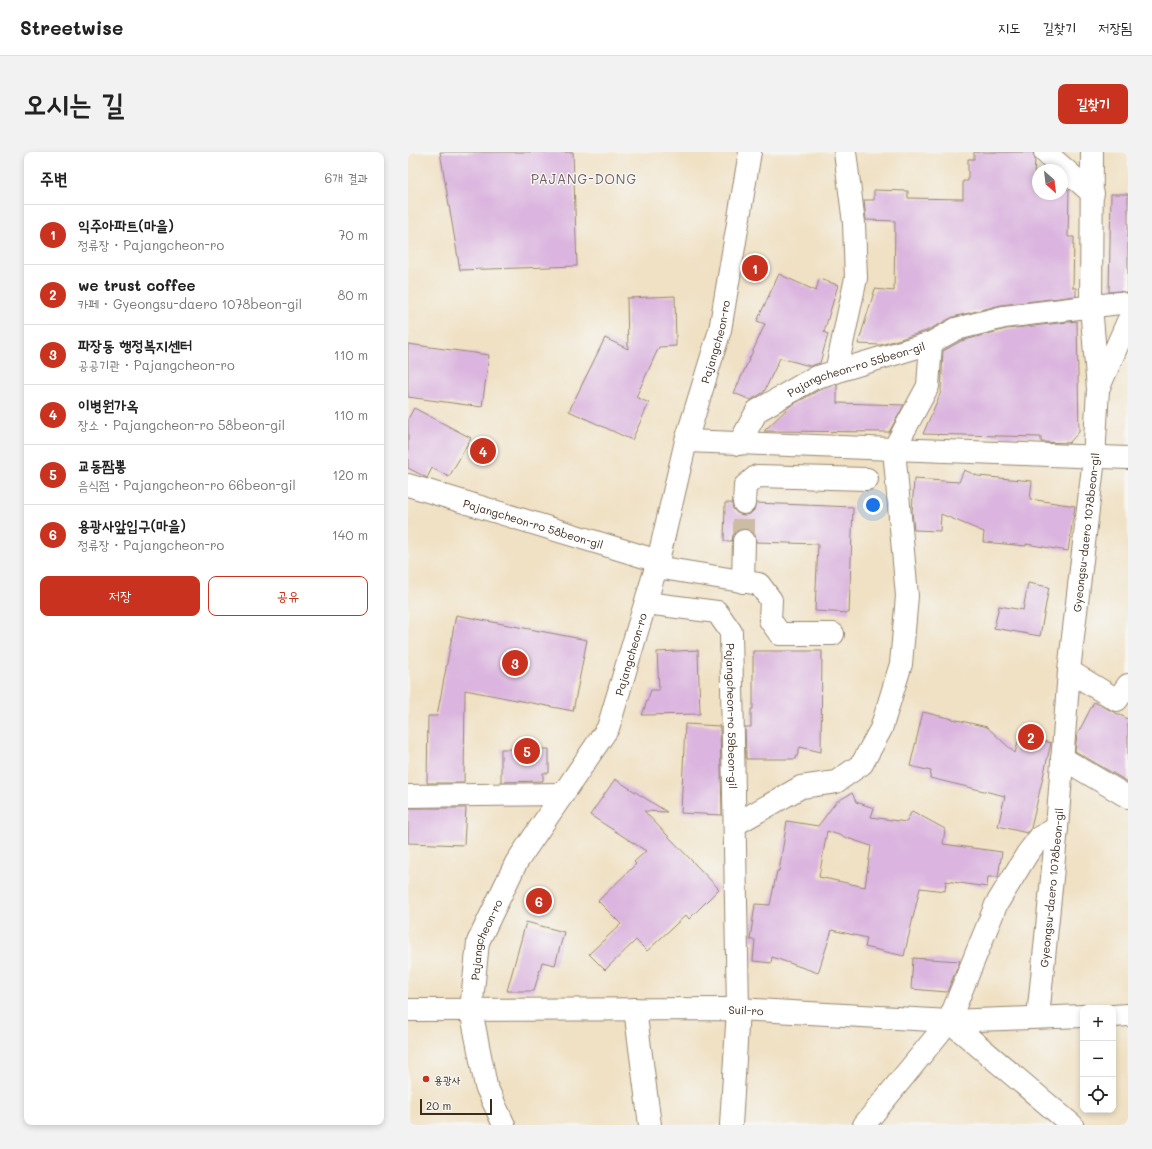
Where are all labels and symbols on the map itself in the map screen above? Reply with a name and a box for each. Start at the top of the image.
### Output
north arrow [1032,164,1068,200]
district label: PAJANG-DONG [531,170,637,187]
pin: 1 [742,253,768,283]
street label: Pajangcheon-ro [697,298,733,385]
street label: Pajangcheon-ro 55beon-gil [784,338,927,400]
pin: 4 [470,436,496,466]
street label: Gyeongsu-daero 1078beon-gil [1068,452,1102,613]
street label: Pajangcheon-ro 58beon-gil [461,495,605,551]
your location [863,495,883,515]
street label: Pajangcheon-ro [611,610,650,697]
street label: Pajangcheon-ro 59beon-gil [724,643,741,789]
pin: 3 [502,648,528,678]
pin: 2 [1018,722,1044,752]
pin: 5 [514,736,540,766]
street label: Gyeongsu-daero 1078beon-gil [1036,807,1066,968]
pin: 6 [526,886,552,916]
street label: Pajangcheon-ro [467,896,505,981]
street label: Suil-ro [728,1001,764,1018]
place label: 용광사 [434,1072,461,1087]
marker: 용광사 [421,1074,431,1084]
scale bar [420,1097,492,1116]

